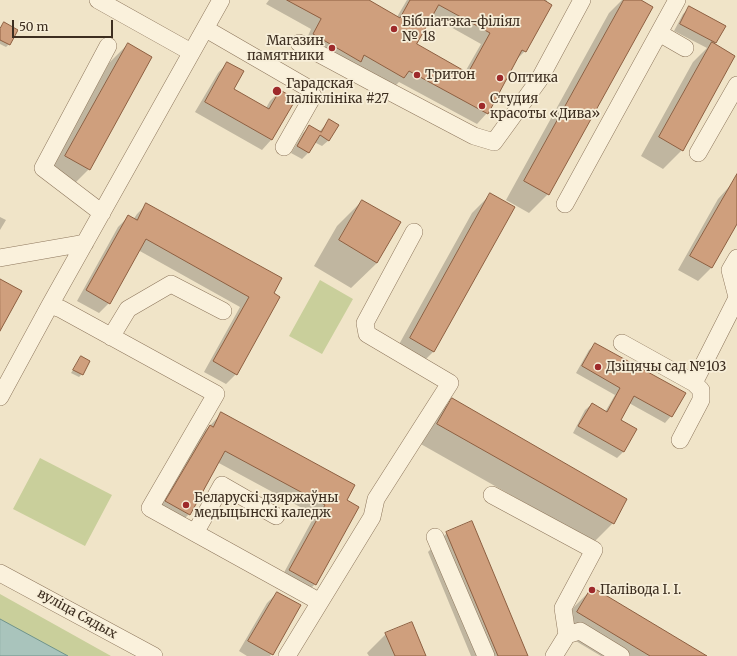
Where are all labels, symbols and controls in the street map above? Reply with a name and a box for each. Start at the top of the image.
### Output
scale bar [14,12,115,38]
place label: Бібліатэка-філіял № 18 [402,14,520,45]
text: 50 m [19,19,48,34]
marker: Бібліатэка-філіял № 18 [389,24,399,34]
place label: Магазин памятники [247,33,324,64]
marker: Магазин памятники [327,43,337,53]
place label: Тритон [425,67,475,83]
marker: Тритон [412,70,422,80]
place label: Оптика [508,70,558,86]
marker: Оптика [495,73,505,83]
place label: Гарадская паліклініка #27 [286,76,389,107]
marker: Гарадская паліклініка #27 [271,85,283,97]
place label: Студия красоты «Дива» [490,91,600,122]
marker: Студия красоты «Дива» [477,101,487,111]
place label: Дзіцячы сад №103 [606,359,726,375]
marker: Дзіцячы сад №103 [593,362,603,372]
place label: Беларускі дзяржаўны медыцынскі каледж [194,490,338,521]
marker: Беларускі дзяржаўны медыцынскі каледж [181,500,191,510]
place label: Палівода І. І. [600,582,681,598]
marker: Палівода І. І. [587,585,597,595]
street label: вуліца Сядых [34,586,120,642]

